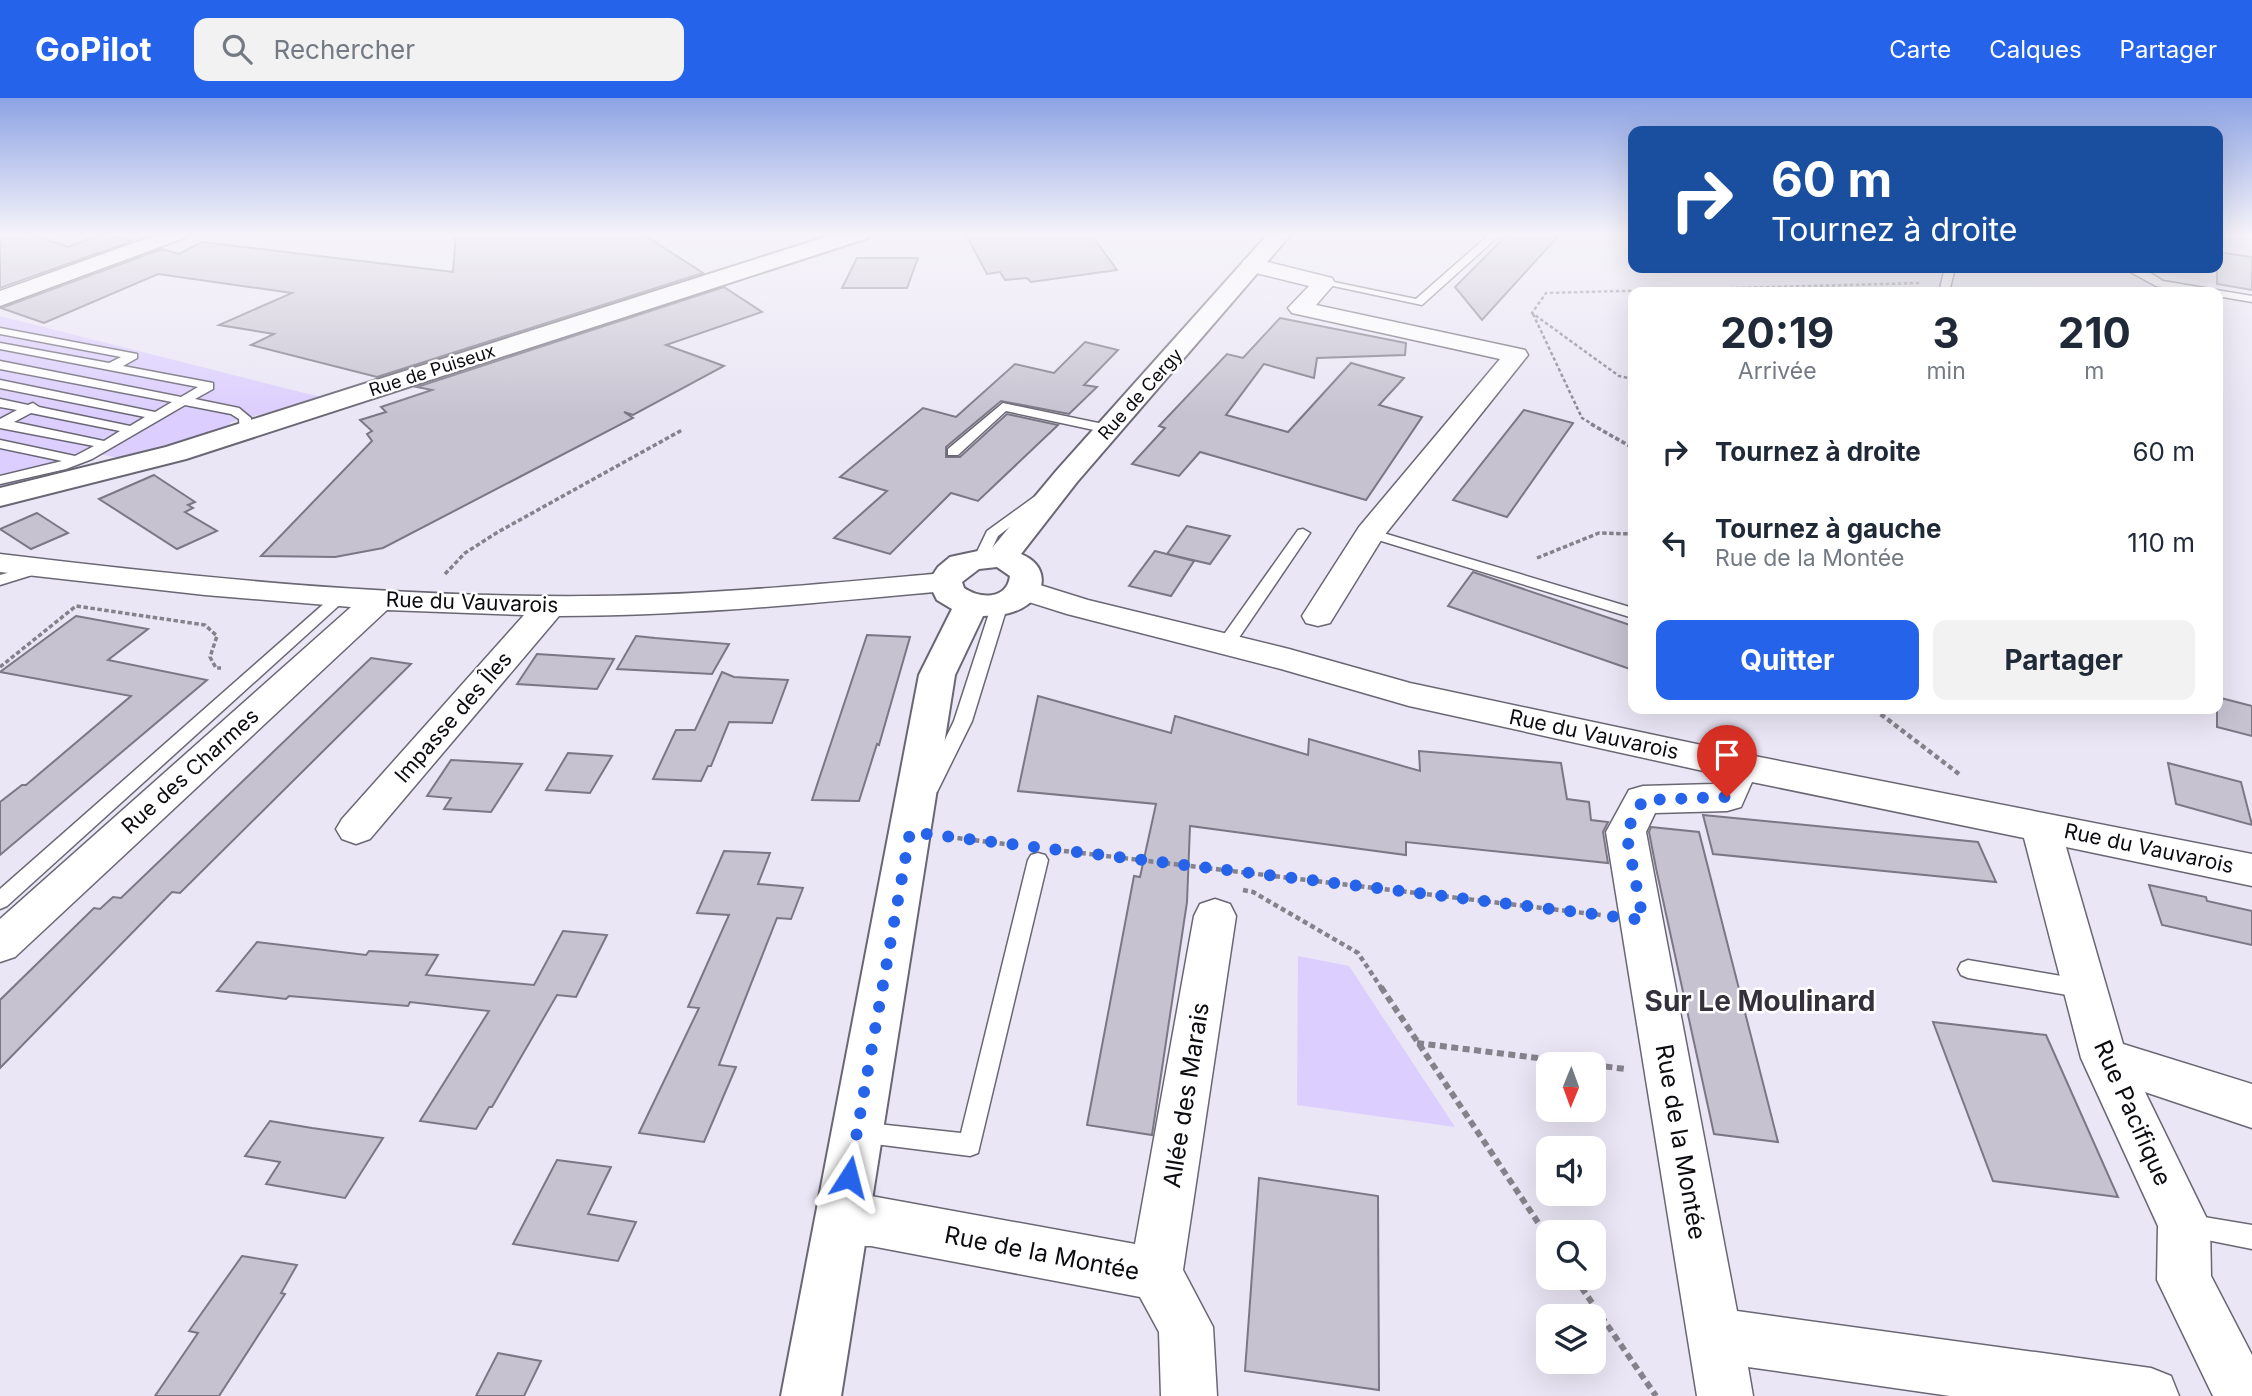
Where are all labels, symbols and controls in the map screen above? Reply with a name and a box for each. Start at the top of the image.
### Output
search box [194,18,684,81]
text: GoPilot [35,29,152,69]
icon: search [218,30,256,68]
text: Rechercher [274,34,415,65]
text: Carte [1889,35,1951,64]
text: Calques [1989,35,2082,64]
text: Partager [2120,35,2217,64]
text: 60 m [1771,150,1892,209]
icon: right [1656,154,1747,245]
text: Tournez à droite [1771,210,2017,249]
text: 20:19 [1720,307,1834,358]
text: 3 [1933,307,1960,358]
text: 210 [2058,307,2131,358]
street label: Rue de Puiseux [366,340,498,400]
street label: Rue de Cergy [1094,344,1186,444]
text: Arrivée [1738,357,1817,385]
text: min [1926,357,1966,385]
text: m [2084,357,2104,385]
icon: right [1656,433,1694,471]
text: Tournez à droite [1715,436,1921,467]
text: 60 m [2132,436,2195,467]
text: Tournez à gauche [1715,513,1941,544]
icon: left [1656,524,1694,562]
text: 110 m [2127,527,2195,558]
text: Rue de la Montée [1715,544,1904,572]
street label: Rue du Vauvarois [385,586,559,618]
button: Quitter [1656,620,1919,700]
button: Partager [1933,620,2195,700]
street label: Impasse des Îles [389,646,517,788]
street label: Rue des Charmes [116,703,264,839]
street label: Rue du Vauvarois [1507,704,1681,764]
pin [1697,725,1757,797]
icon: arrive [1708,736,1746,774]
street label: Rue du Vauvarois [2062,818,2236,878]
district label: Sur Le Moulinard [1645,984,1875,1018]
street label: Allée des Marais [1157,1000,1215,1190]
street label: Rue Pacifique [2088,1036,2178,1190]
street label: Rue de la Montée [1650,1042,1712,1242]
north arrow [1536,1052,1606,1122]
map controls [1536,1052,1606,1374]
button: sound [1536,1136,1606,1206]
position arrow [812,1140,886,1214]
street label: Rue de la Montée [942,1220,1142,1286]
button: search [1536,1220,1606,1290]
button: layers [1536,1304,1606,1374]

